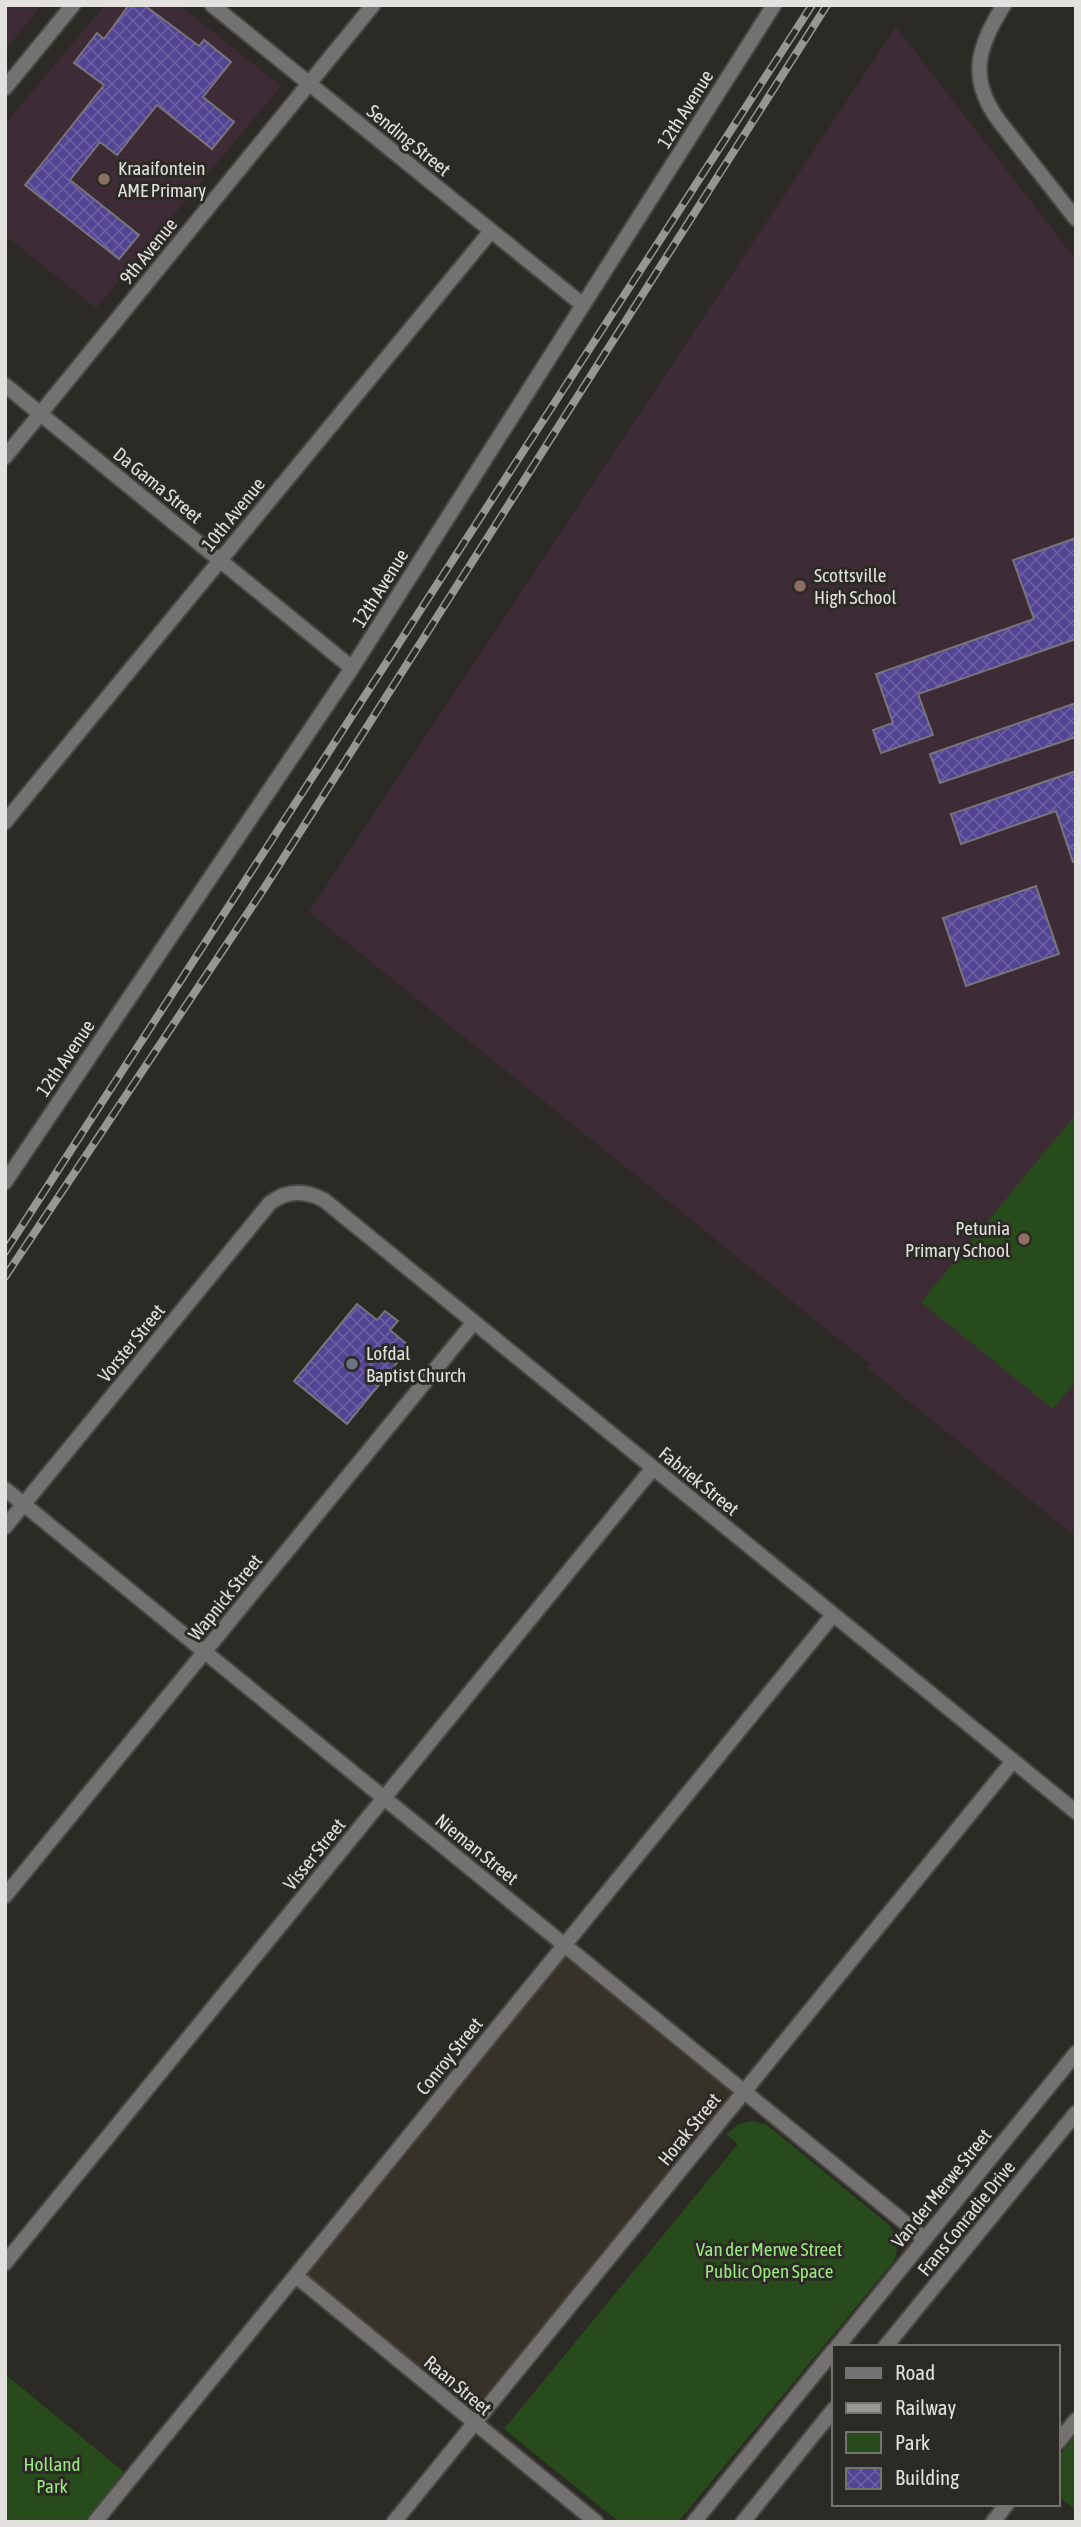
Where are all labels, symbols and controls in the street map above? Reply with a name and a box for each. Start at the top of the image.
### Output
street label: 12th Avenue [652,66,718,152]
street label: Sending Street [363,100,455,180]
place label: Kraaifontein AME Primary [118,157,206,201]
marker: Kraaifontein AME Primary [96,171,112,187]
street label: 9th Avenue [115,213,181,289]
street label: Da Gama Street [109,443,207,527]
street label: 10th Avenue [197,473,269,555]
street label: 12th Avenue [347,545,413,631]
place label: Scottsville High School [814,564,897,608]
marker: Scottsville High School [792,578,808,594]
street label: 12th Avenue [31,1015,99,1101]
place label: Petunia Primary School [905,1217,1010,1261]
marker: Petunia Primary School [1016,1231,1032,1247]
street label: Vorster Street [93,1300,169,1386]
place label: Lofdal Baptist Church [366,1342,466,1386]
marker: Lofdal Baptist Church [344,1356,360,1372]
street label: Fabriek Street [655,1442,743,1520]
street label: Wapnick Street [184,1550,266,1644]
street label: Nieman Street [431,1809,523,1889]
street label: Visser Street [279,1814,349,1894]
street label: Conroy Street [411,2013,487,2099]
street label: Horak Street [653,2088,725,2170]
street label: Van der Merwe Street [886,2124,996,2252]
street label: Frans Conradie Drive [913,2156,1019,2280]
park label: Van der Merwe Street Public Open Space [696,2238,842,2282]
legend [832,2345,1060,2506]
street label: Raan Street [420,2351,496,2419]
text: Road [895,2360,935,2384]
text: Railway [895,2395,957,2419]
text: Park [895,2430,930,2454]
park label: Holland Park [23,2453,81,2497]
text: Building [895,2465,959,2489]

